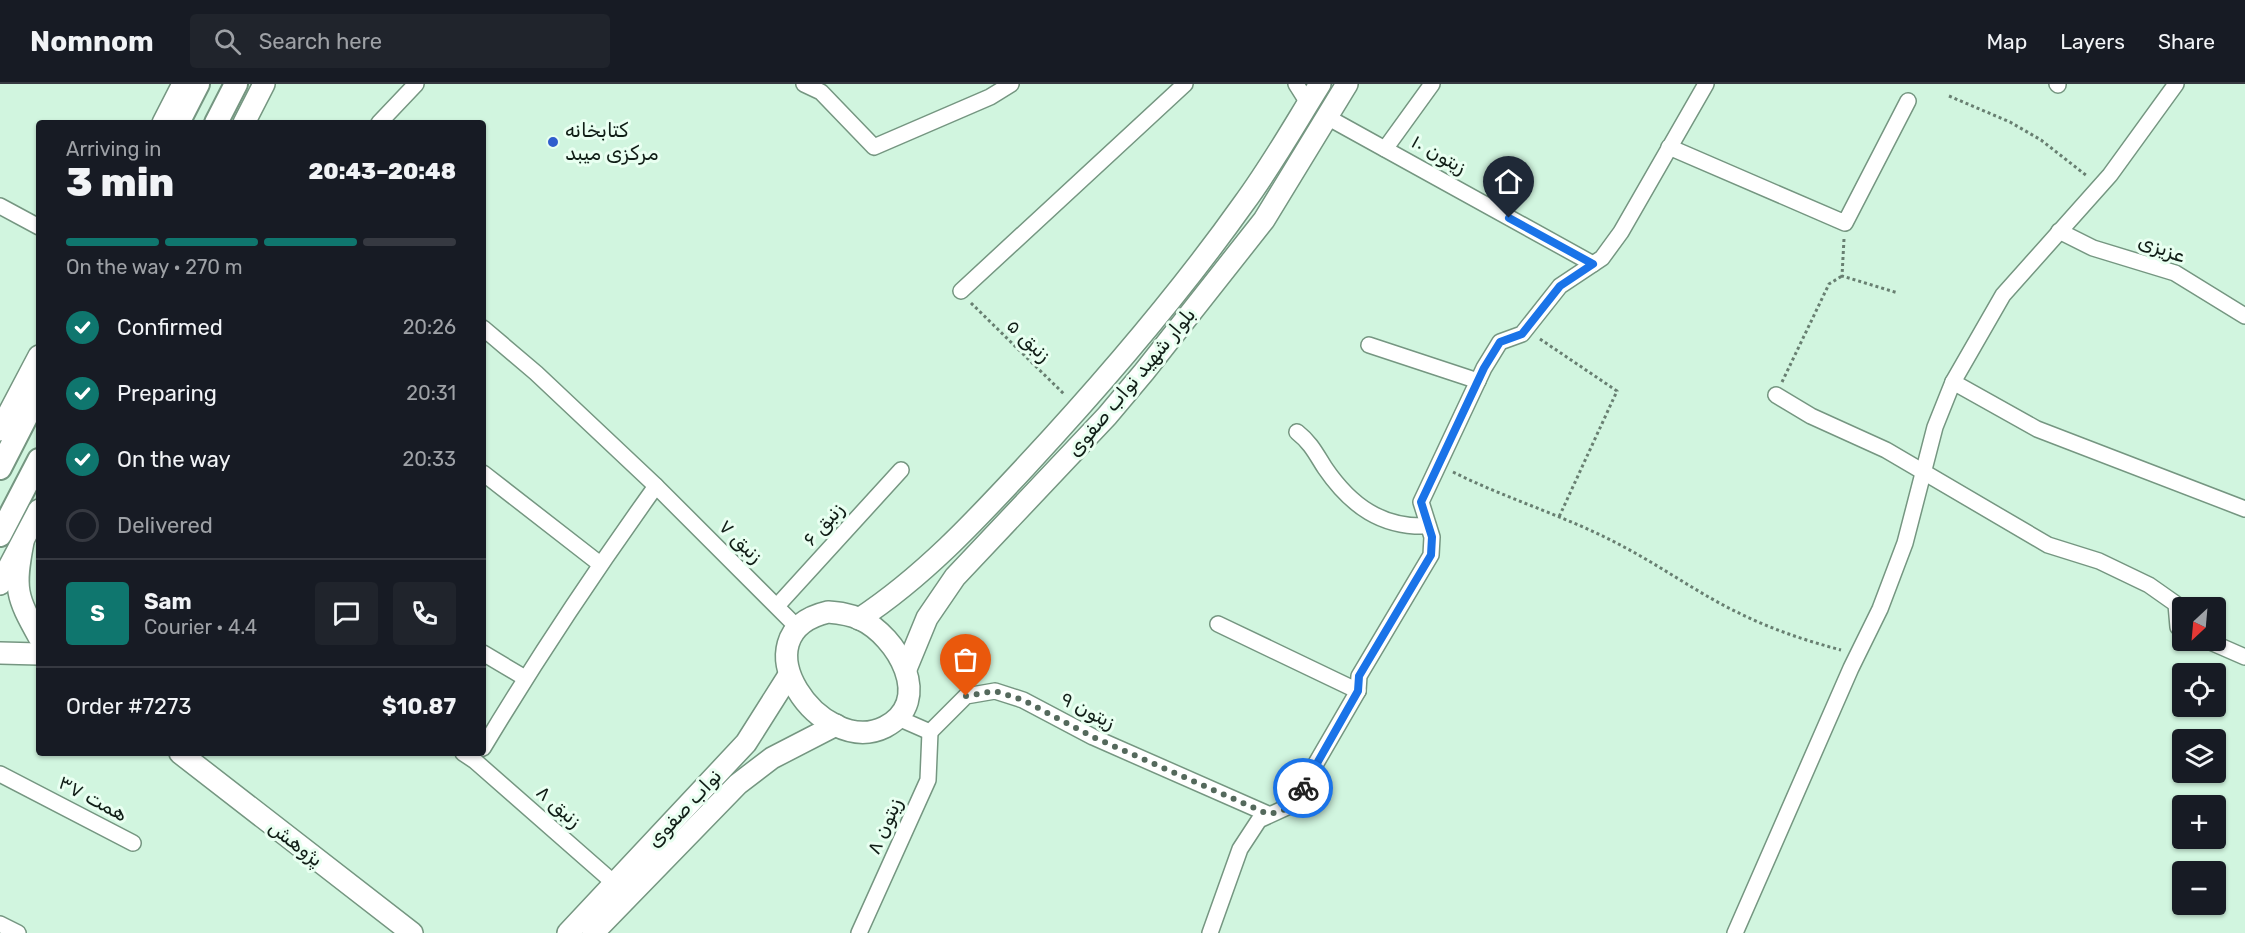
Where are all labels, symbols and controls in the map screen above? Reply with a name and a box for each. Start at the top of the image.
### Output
search box [190,14,610,68]
text: Nomnom [30,25,154,58]
icon: search [211,25,244,58]
text: Search here [259,28,382,55]
text: Map [1986,29,2027,54]
text: Layers [2060,29,2125,54]
text: Share [2158,29,2215,54]
place label: کتابخانه مرکزی میبد [565,118,658,165]
street label: زیتون ۱۰ [1407,129,1471,179]
marker: کتابخانه مرکزی میبد [546,135,560,149]
text: Arriving in [66,137,161,161]
pin [1483,156,1534,218]
text: 20:43–20:48 [308,158,456,185]
text: 3 min [66,160,174,206]
icon: home [1492,165,1525,198]
street label: عزیزی [2135,228,2189,268]
text: On the way · 270 m [66,255,243,279]
street label: بلوار شهید نواب صفوی [1062,303,1200,461]
icon: check [66,311,99,344]
street label: زنبق ۵ [1002,313,1056,367]
text: Confirmed [117,314,223,341]
text: 20:26 [403,315,456,339]
icon: check [66,377,99,410]
text: Preparing [117,380,217,407]
text: 20:31 [406,381,456,405]
icon: check [66,443,99,476]
text: On the way [117,446,231,473]
text: 20:33 [402,447,456,471]
street label: زنبق ۶ [797,497,849,551]
text: Delivered [117,512,213,539]
street label: زنبق ۷ [714,514,768,568]
button: chat [315,582,378,645]
button: phone [393,582,456,645]
text: Sam [144,588,192,615]
north arrow [2172,597,2226,651]
map controls [2172,597,2226,915]
text: S [90,600,105,627]
text: Courier · 4.4 [144,615,257,639]
pin [940,634,991,696]
icon: bag [949,643,982,676]
button: locate [2172,663,2226,717]
street label: زیتون ۹ [1057,686,1119,734]
text: Order #7273 [66,693,191,720]
text: $10.87 [382,693,456,720]
button: layers [2172,729,2226,783]
courier [1273,758,1333,818]
street label: نواب صفوی [642,764,726,852]
street label: همت ۳۷ [54,770,132,826]
icon: bike [1287,772,1320,805]
street label: زنبق ۸ [531,780,587,832]
street label: زیتون ۸ [861,794,907,858]
button: + [2172,795,2226,849]
street label: پژوهش [263,814,328,873]
button: − [2172,861,2226,915]

